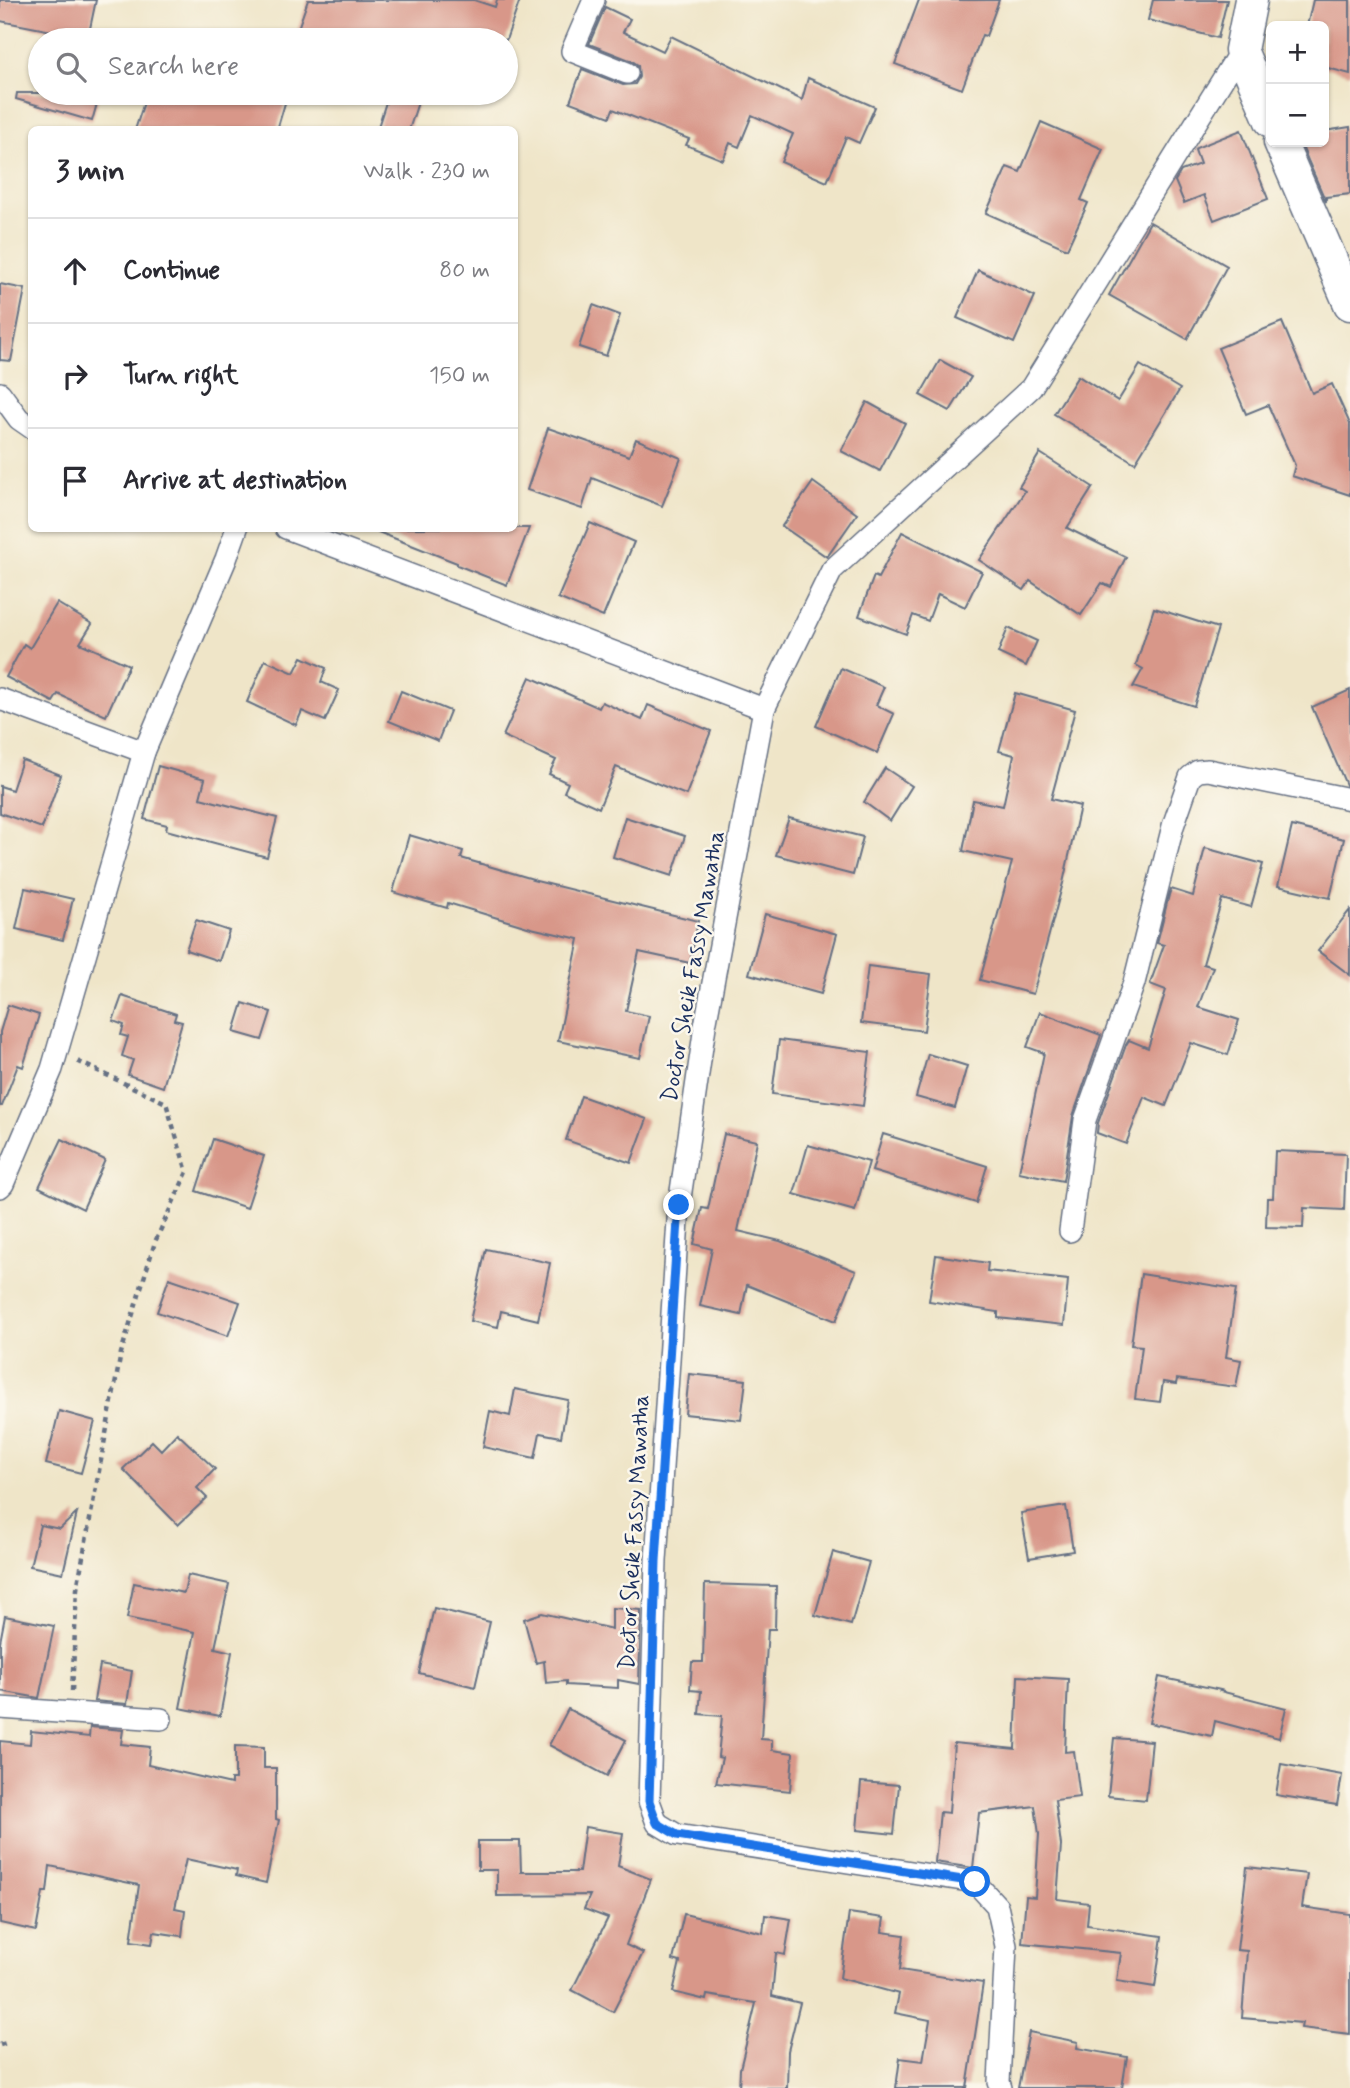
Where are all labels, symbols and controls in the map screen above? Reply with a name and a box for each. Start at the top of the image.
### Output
map controls [1266,21,1329,147]
button: + [1266,21,1329,84]
search box [28,28,518,105]
icon: search [52,48,90,86]
text: Search here [108,50,239,84]
button: − [1266,84,1329,147]
text: 3 min [56,152,125,191]
text: Walk · 230 m [363,157,490,187]
icon: ahead [56,252,94,290]
text: Continue [123,254,220,288]
text: 80 m [439,256,490,286]
icon: right [56,357,94,395]
text: Turn right [123,359,239,393]
text: 150 m [429,361,490,391]
icon: arrive [56,462,94,500]
text: Arrive at destination [123,464,347,498]
street label: Doctor Sheik Fassy Mawatha [655,828,733,1105]
route end [663,1189,694,1220]
street label: Doctor Sheik Fassy Mawatha [613,1394,657,1670]
route start [959,1866,990,1897]

